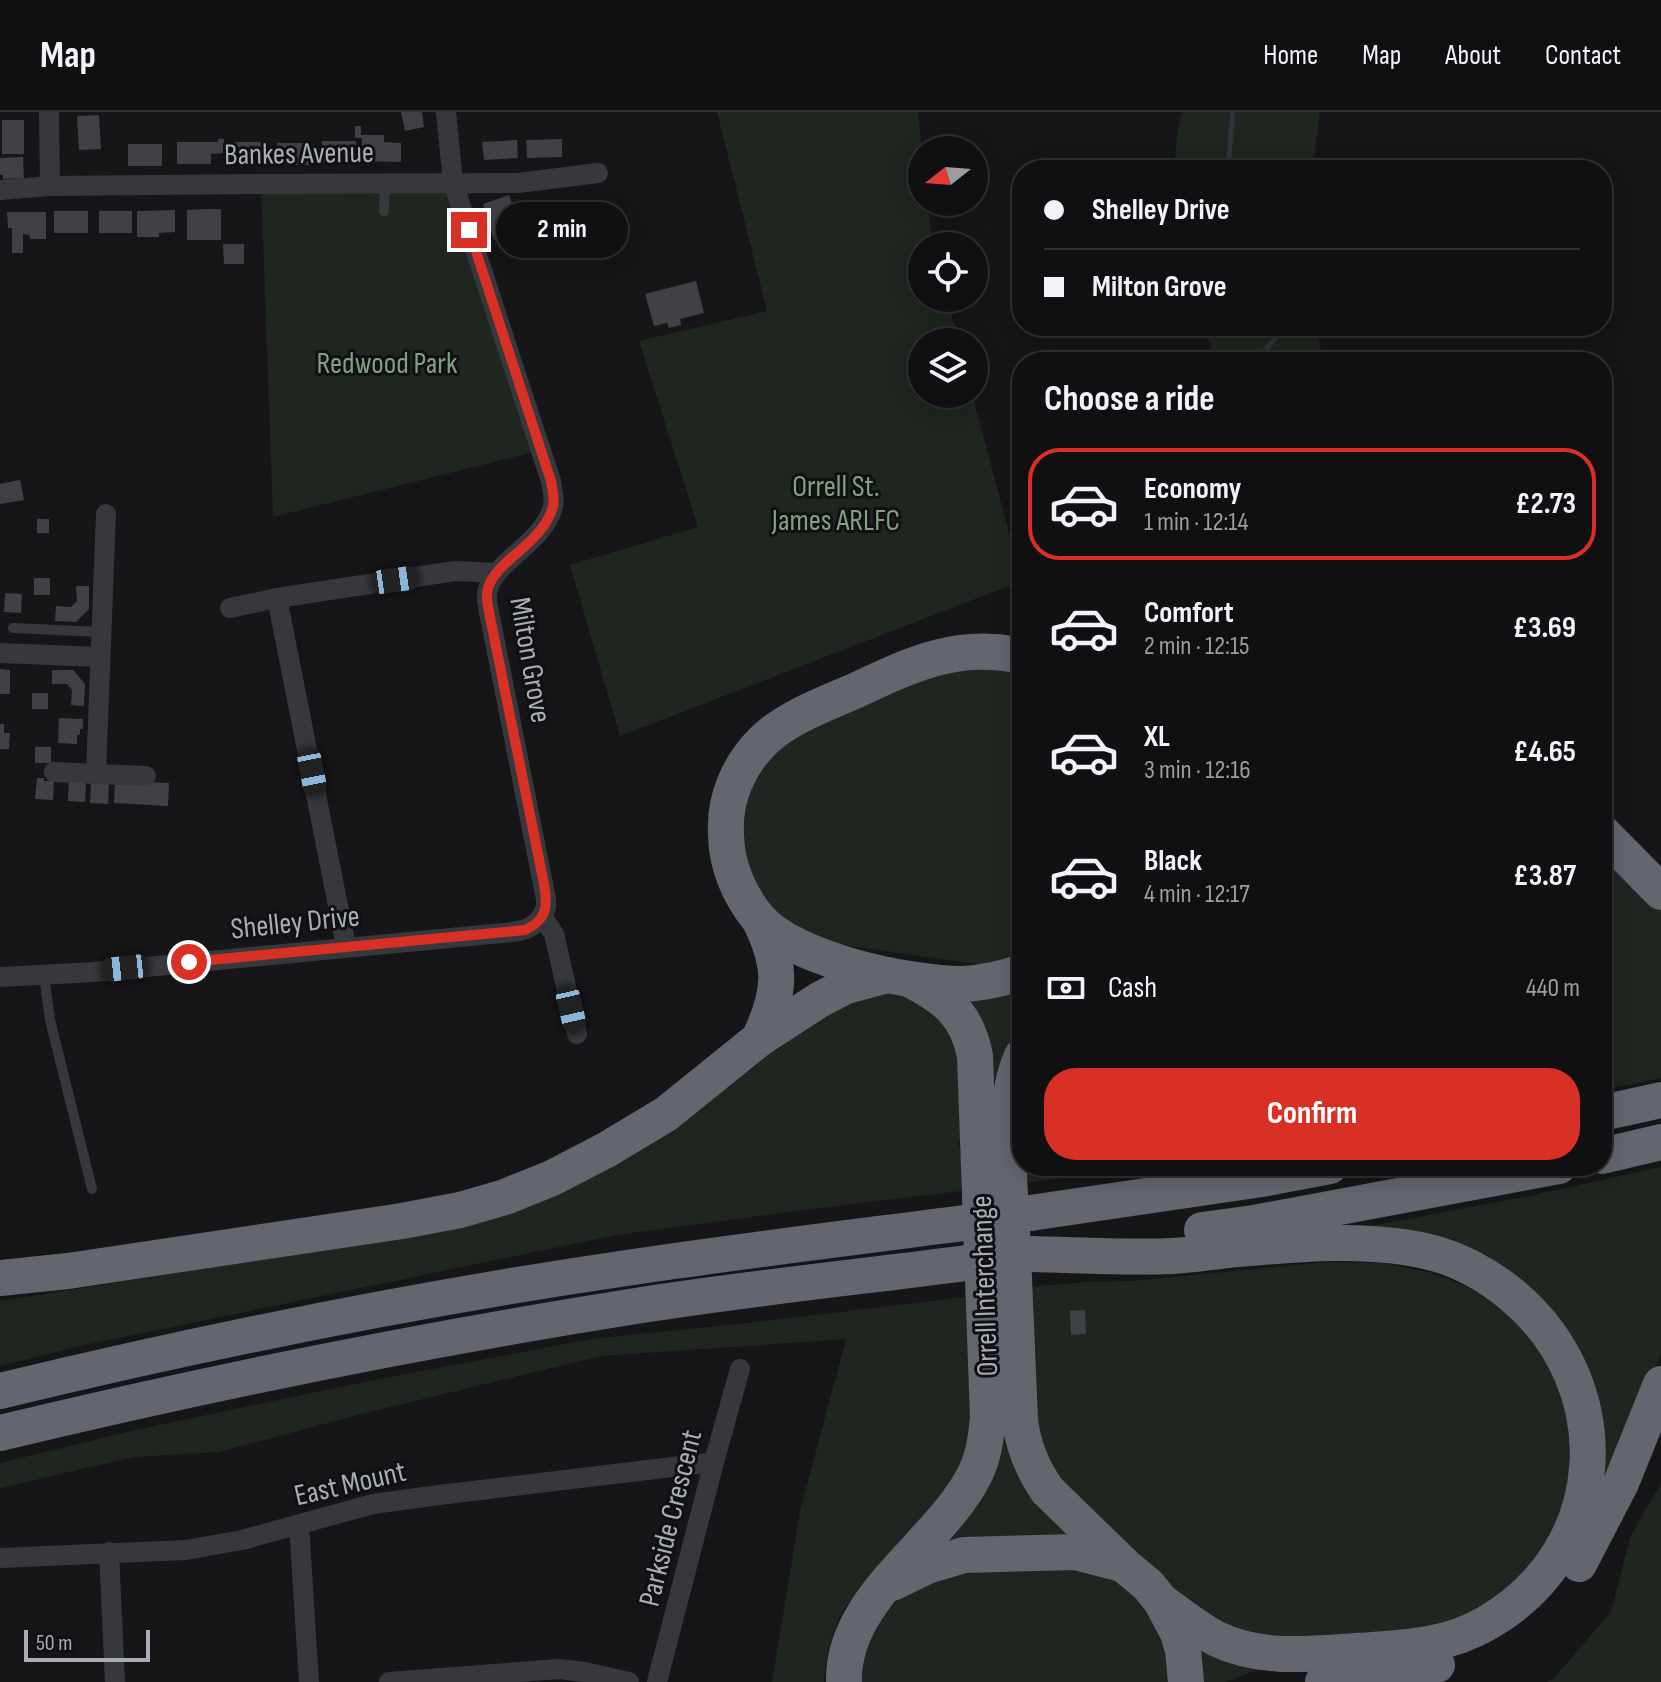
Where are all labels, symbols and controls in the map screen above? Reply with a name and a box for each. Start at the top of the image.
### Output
text: Map [40,33,96,78]
text: Home [1263,39,1318,72]
text: Map [1362,39,1401,72]
text: About [1445,39,1501,72]
text: Contact [1545,39,1621,72]
street label: Bankes Avenue [224,135,374,173]
north arrow [908,136,988,216]
map controls [908,136,988,408]
text: Shelley Drive [1092,192,1230,228]
callout: 2 min [497,202,629,258]
route end [451,212,487,248]
text: 2 min [537,214,587,245]
button: locate [908,232,988,312]
text: Milton Grove [1092,269,1227,305]
button: layers [908,328,988,408]
park label: Redwood Park [317,346,458,382]
text: Choose a ride [1044,378,1215,421]
icon: car [1048,468,1120,540]
park label: Orrell St. James ARLFC [771,469,900,539]
text: Economy [1144,471,1241,507]
text: £2.73 [1515,486,1576,522]
text: 1 min · 12:14 [1144,507,1248,538]
car [370,565,420,595]
icon: car [1048,592,1120,664]
street label: Milton Grove [501,595,559,726]
text: Comfort [1144,595,1234,631]
text: £3.69 [1513,610,1576,646]
text: 2 min · 12:15 [1144,631,1249,662]
icon: car [1048,716,1120,788]
text: XL [1144,719,1170,755]
text: £4.65 [1513,734,1576,770]
car [296,746,328,798]
text: 3 min · 12:16 [1144,755,1251,786]
icon: car [1048,840,1120,912]
text: Black [1144,843,1202,879]
text: £3.87 [1513,858,1576,894]
text: 4 min · 12:17 [1144,879,1250,910]
street label: Shelley Drive [229,898,361,948]
route start [171,944,207,980]
car [100,954,150,982]
icon: cash [1044,966,1088,1010]
text: Cash [1108,970,1157,1006]
text: 440 m [1526,973,1580,1004]
car [554,983,588,1035]
button: Confirm [1044,1068,1580,1160]
street label: Orrell Interchange [964,1195,1006,1377]
street label: Parkside Crescent [632,1426,710,1610]
street label: East Mount [291,1454,409,1514]
scale bar [24,1626,150,1662]
text: 50 m [36,1630,72,1657]

